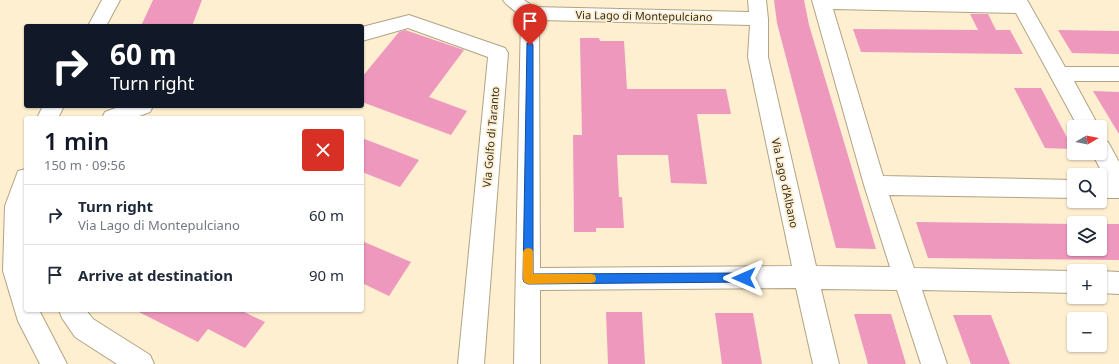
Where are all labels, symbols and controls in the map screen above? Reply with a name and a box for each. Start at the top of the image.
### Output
pin [513,4,547,45]
street label: Via Lago di Montepulciano [575,7,713,24]
icon: arrive [519,10,541,32]
text: 60 m [110,35,177,73]
icon: right [44,40,96,92]
text: Turn right [110,71,194,95]
street label: Via Golfo di Taranto [479,86,502,188]
north arrow [1067,120,1107,160]
map controls [1067,120,1107,352]
text: 1 min [44,124,109,157]
button: close [302,129,344,171]
street label: Via Lago d'Albano [769,137,802,229]
text: 150 m · 09:56 [44,156,125,174]
button: search [1067,168,1107,208]
text: Turn right [78,196,153,216]
icon: right [44,204,66,226]
text: 60 m [309,205,344,225]
text: Via Lago di Montepulciano [78,216,240,234]
button: layers [1067,216,1107,256]
position arrow [723,257,765,299]
icon: arrive [44,264,66,286]
button: + [1067,264,1107,304]
text: Arrive at destination [78,265,233,285]
text: 90 m [309,265,344,285]
button: − [1067,312,1107,352]

